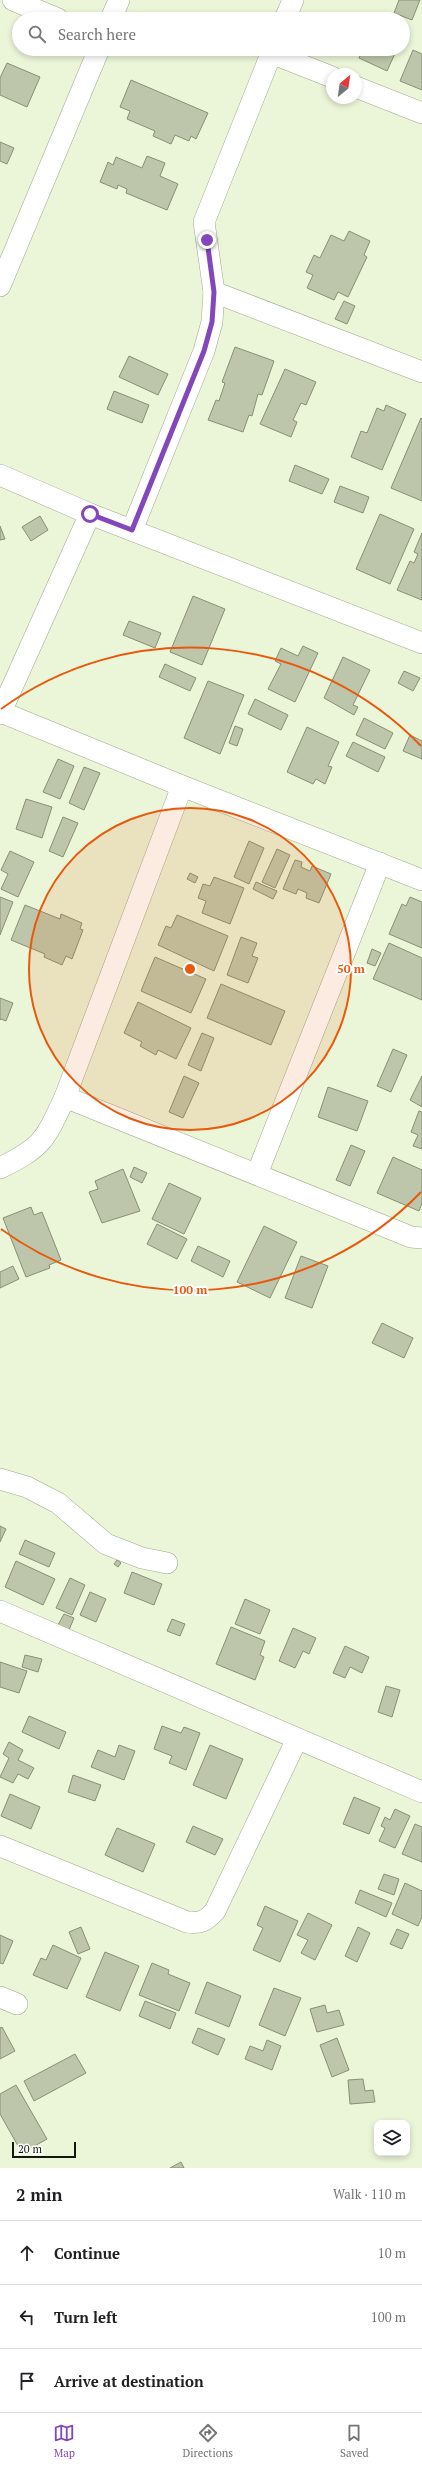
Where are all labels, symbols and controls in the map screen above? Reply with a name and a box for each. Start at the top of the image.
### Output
search box [12,12,410,56]
icon: search [26,23,48,45]
text: Search here [58,24,136,44]
north arrow [326,68,362,104]
route end [198,231,216,249]
route start [81,505,99,523]
text: 50 m [337,961,365,976]
centre of rings [183,962,197,976]
text: 100 m [173,1282,207,1297]
map controls [374,2120,410,2156]
button: layers [374,2120,410,2156]
scale bar [12,2140,76,2159]
text: 20 m [18,2142,42,2156]
text: 2 min [16,2183,63,2206]
text: Walk · 110 m [333,2185,406,2203]
icon: ahead [16,2242,38,2264]
text: Continue [54,2243,120,2263]
text: 10 m [378,2244,406,2262]
icon: left [16,2306,38,2328]
text: Turn left [54,2307,118,2327]
text: 100 m [371,2308,406,2326]
icon: arrive [16,2370,38,2392]
text: Arrive at destination [54,2371,204,2391]
tab: Map [53,2422,75,2460]
tab: Directions [182,2422,233,2460]
tab: Saved [340,2422,369,2460]

